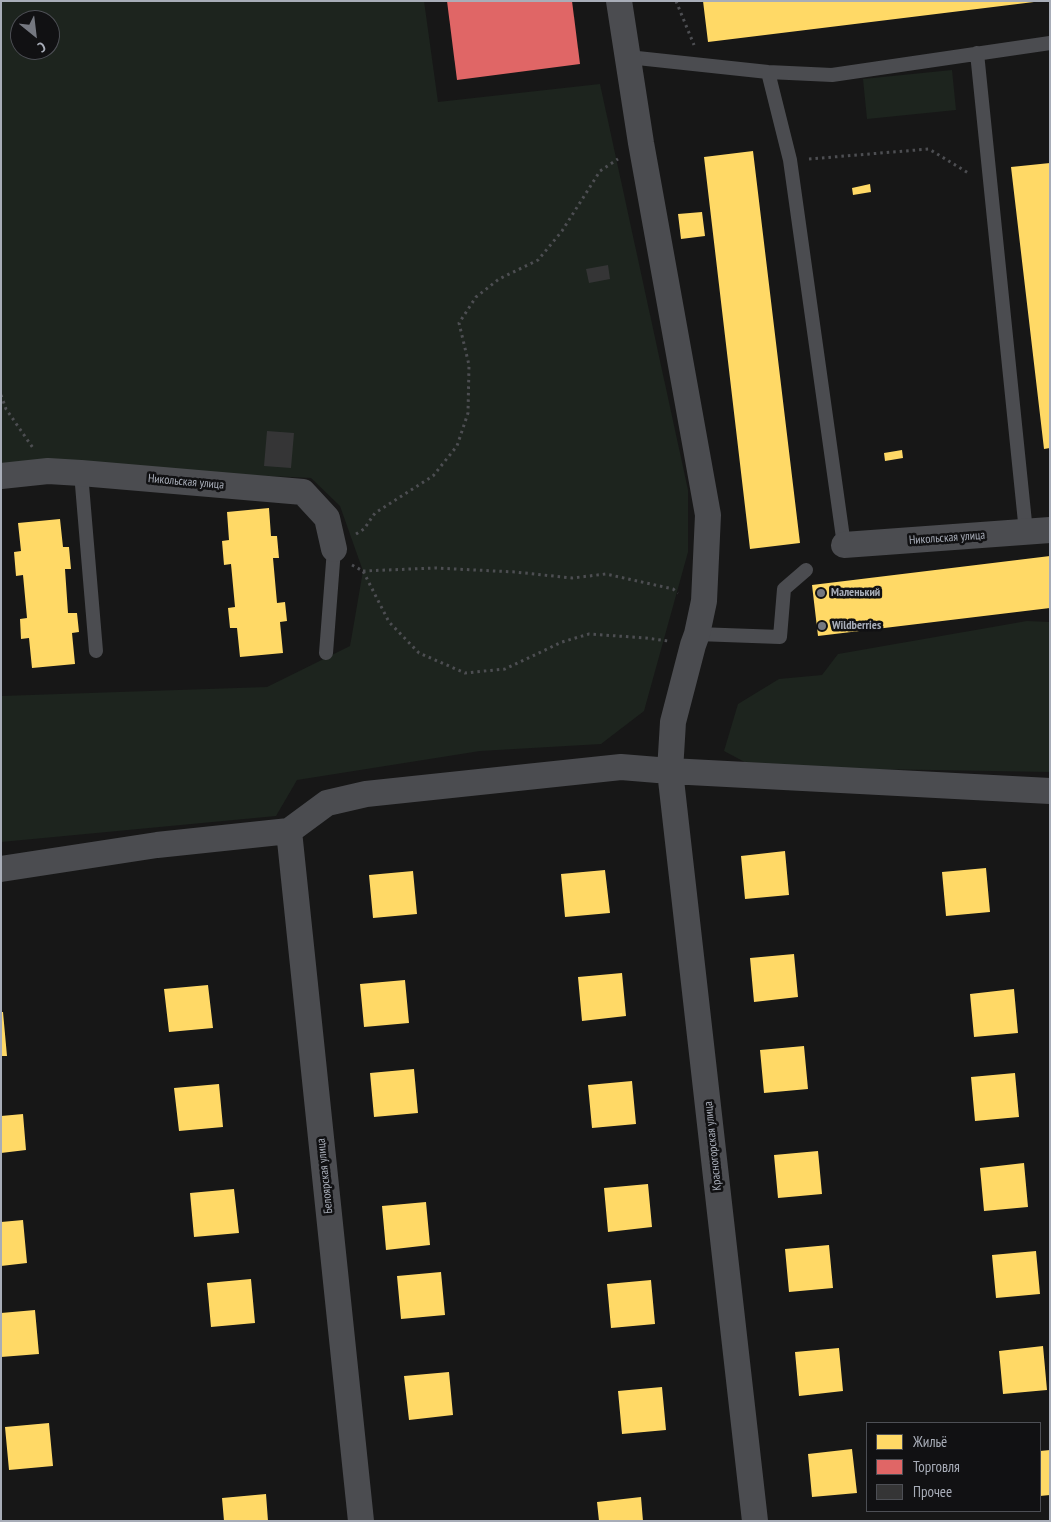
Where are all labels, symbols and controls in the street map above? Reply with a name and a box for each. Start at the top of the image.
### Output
north arrow [10,10,60,60]
text: С [35,38,49,57]
street label: Никольская улица [147,472,225,492]
street label: Никольская улица [908,528,986,548]
place label: Маленький [831,586,880,600]
marker: Маленький [815,587,827,599]
place label: Wildberries [832,619,881,633]
marker: Wildberries [816,620,828,632]
street label: Красногорская улица [701,1101,725,1191]
street label: Белоярская улица [314,1138,336,1214]
legend [866,1422,1041,1512]
text: Жильё [913,1432,947,1451]
text: Торговля [913,1457,960,1476]
text: Прочее [913,1482,952,1501]

